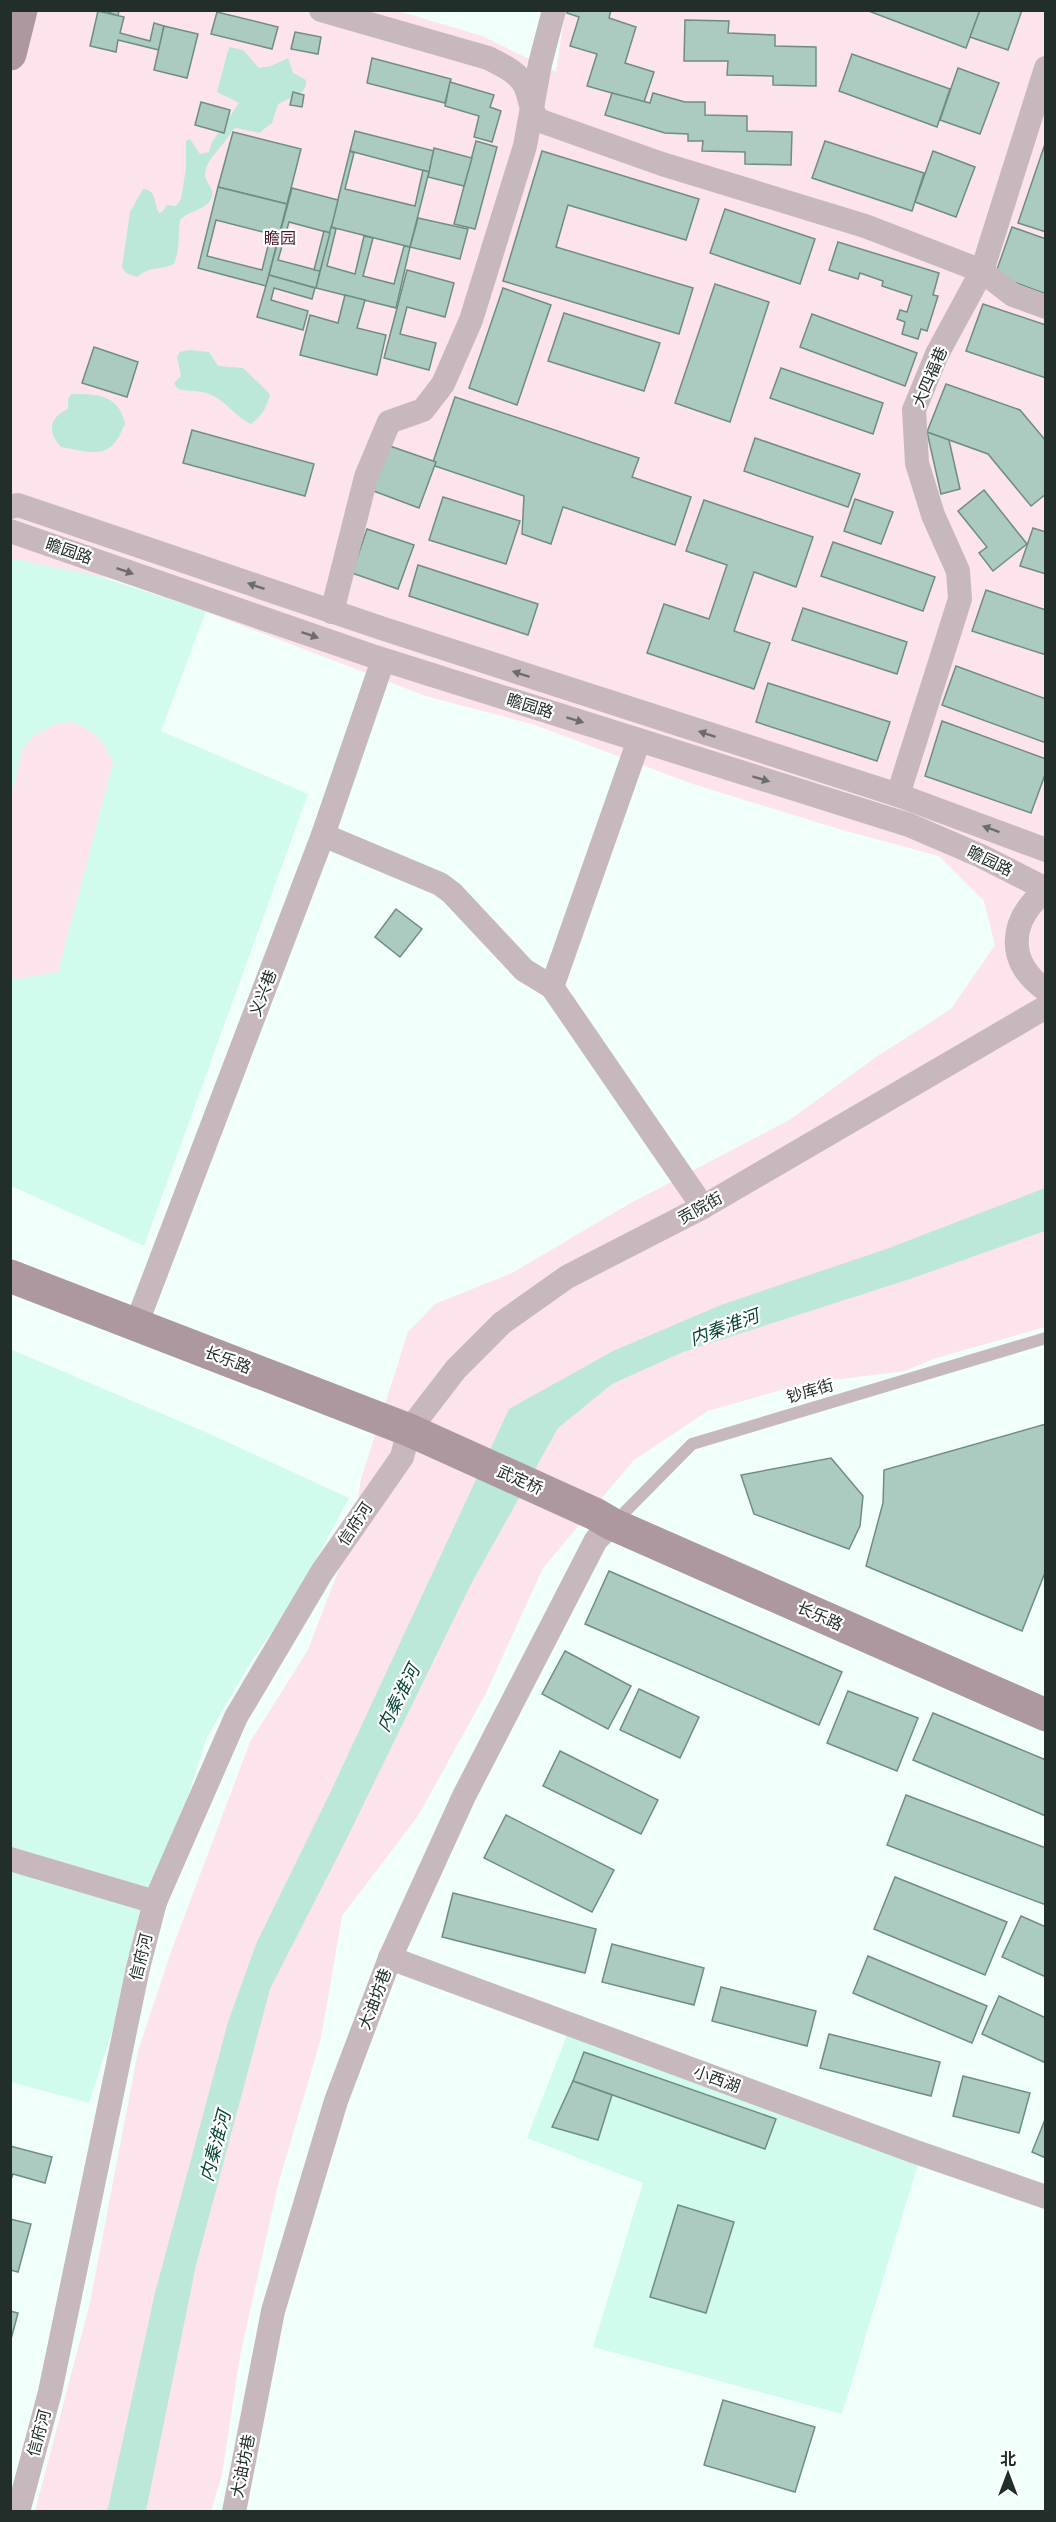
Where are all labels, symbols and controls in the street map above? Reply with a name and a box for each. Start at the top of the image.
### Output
park label: 瞻园 [264,227,296,250]
street label: 大四福巷 [907,343,953,411]
street label: 瞻园路 [43,532,95,570]
one-way arrow [116,566,134,576]
one-way arrow [247,581,265,591]
one-way arrow [301,630,319,640]
one-way arrow [512,669,530,678]
street label: 瞻园路 [504,688,556,724]
one-way arrow [566,716,584,725]
one-way arrow [698,729,716,738]
one-way arrow [752,774,770,784]
one-way arrow [982,823,1000,833]
street label: 瞻园路 [963,840,1017,882]
street label: 义兴巷 [244,966,282,1020]
street label: 贡院街 [673,1186,727,1230]
water label: 内秦淮河 [686,1302,765,1351]
street label: 长乐路 [201,1341,255,1379]
street label: 钞库街 [784,1373,836,1409]
street label: 武定桥 [493,1460,547,1500]
street label: 信府河 [332,1498,378,1550]
street label: 长乐路 [793,1596,847,1636]
water label: 内秦淮河 [371,1658,427,1736]
street label: 信府河 [124,1931,158,1983]
street label: 大油坊巷 [353,1965,397,2033]
street label: 小西湖 [691,2060,743,2098]
water label: 内秦淮河 [194,2105,237,2184]
street label: 信府河 [22,2407,56,2459]
street label: 大油坊巷 [226,2432,260,2500]
north arrow [978,2444,1038,2504]
text: 北 [1000,2448,1016,2471]

